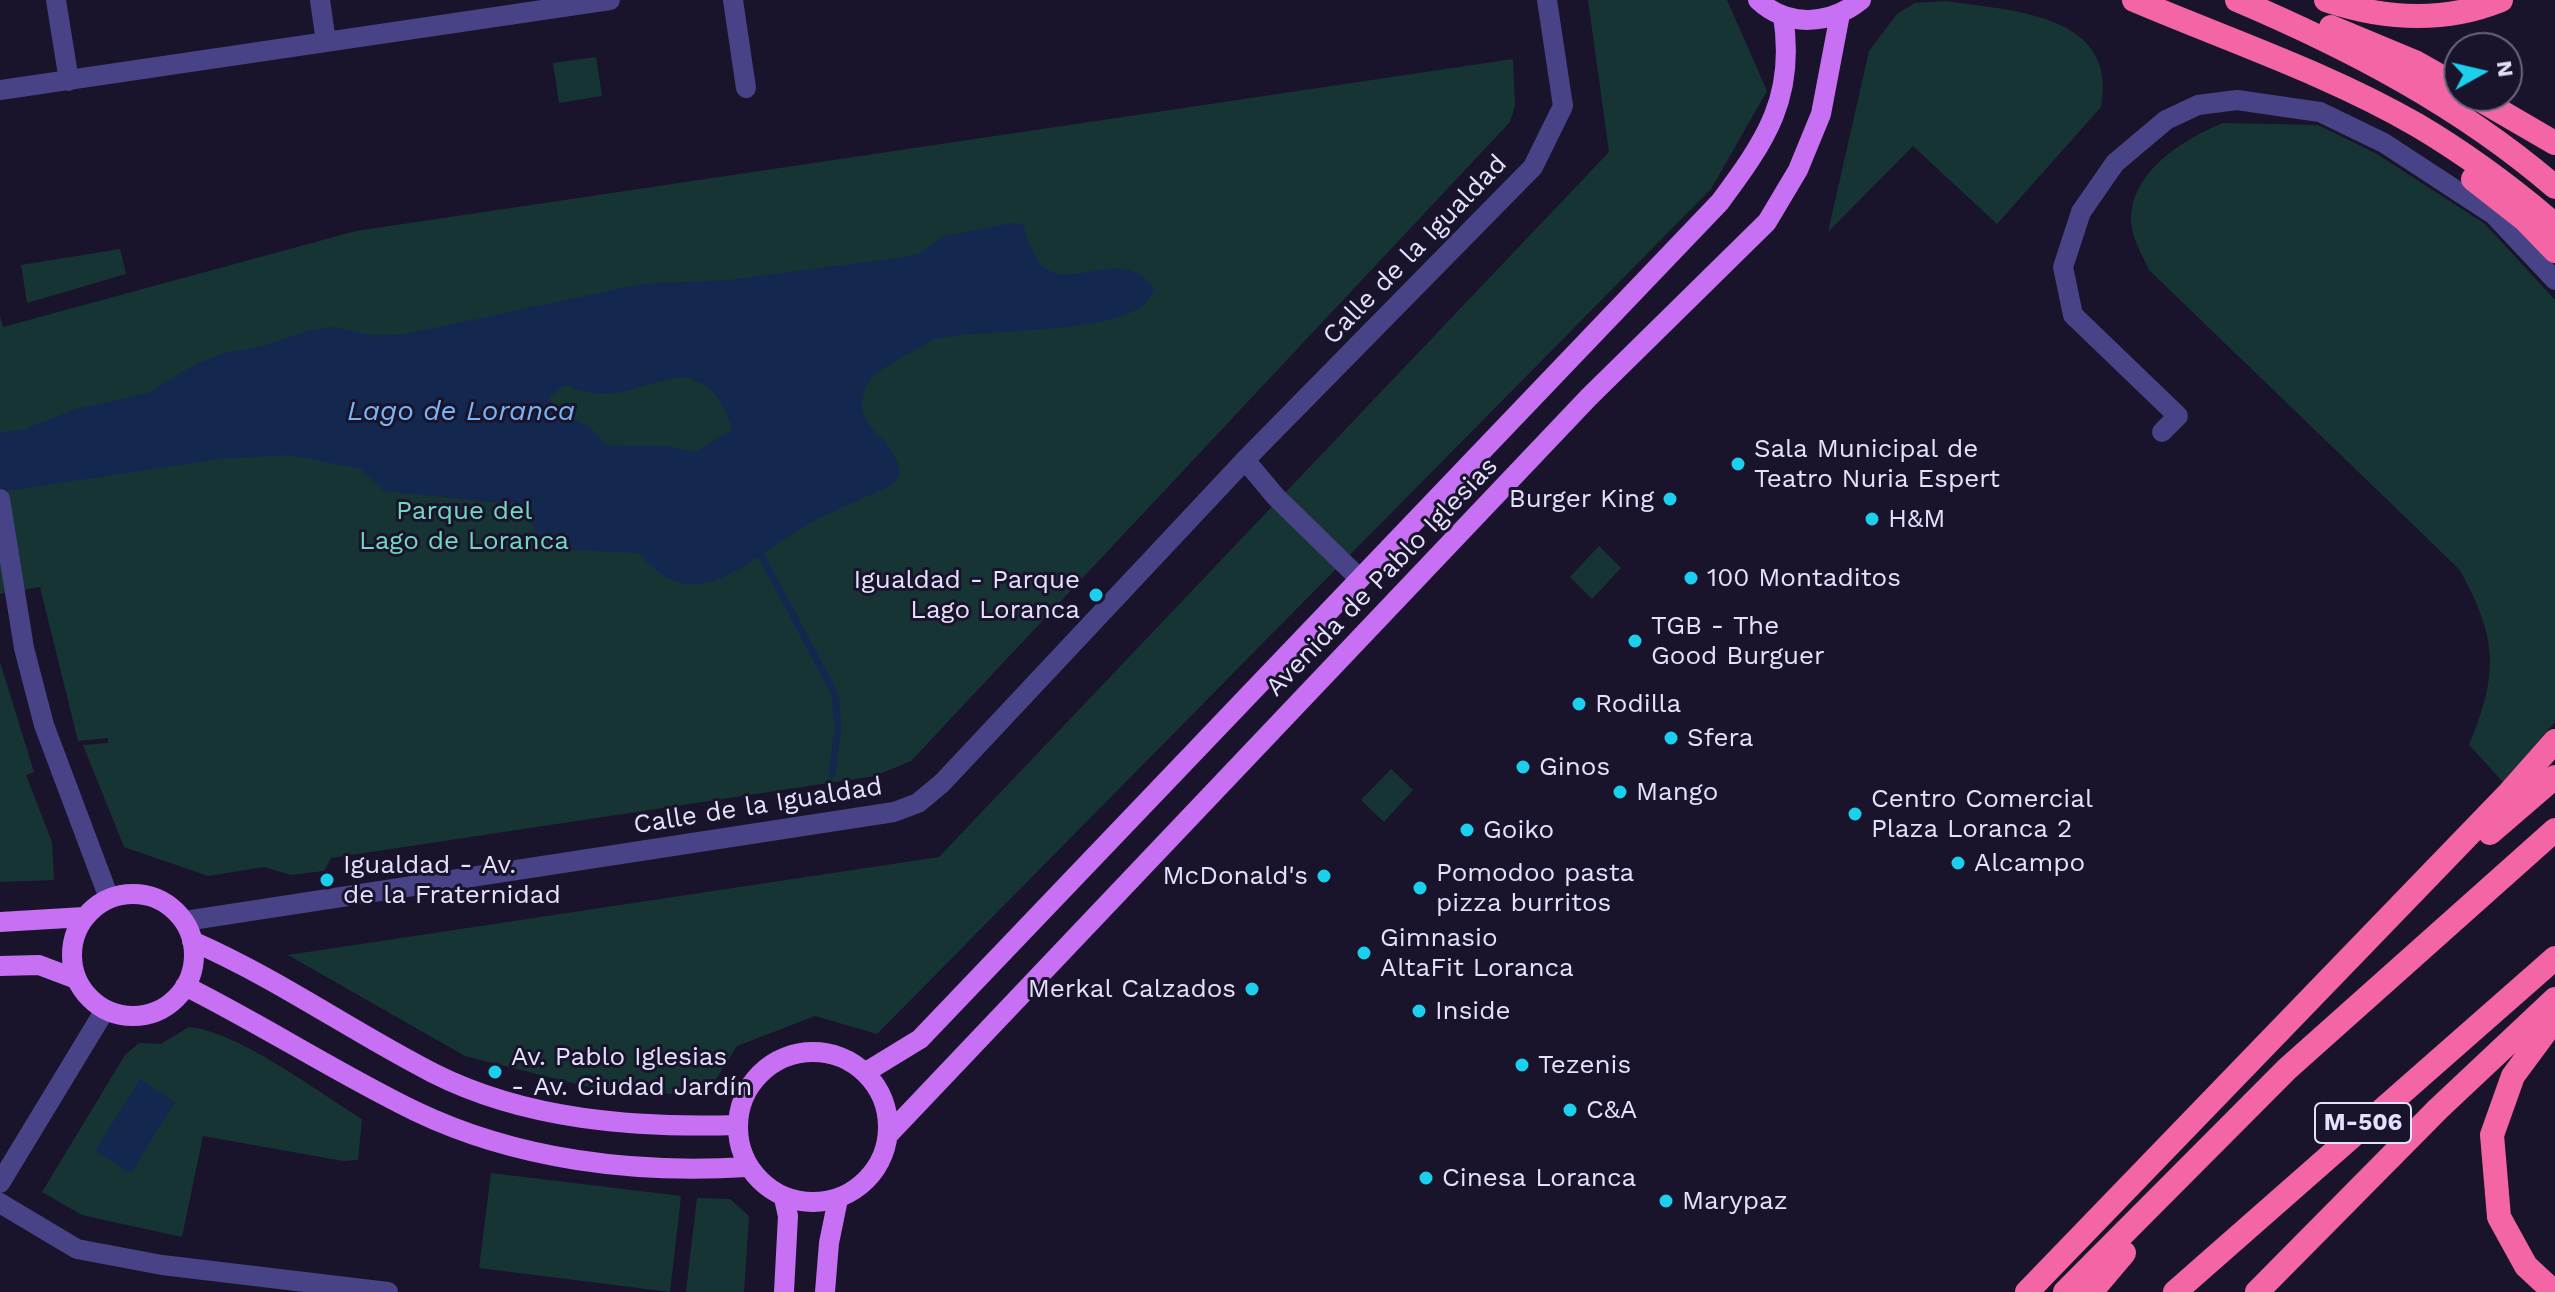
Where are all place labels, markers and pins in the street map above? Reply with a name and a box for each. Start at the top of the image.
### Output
place label: Sala Municipal de Teatro Nuria Espert [1754,433,2000,494]
marker: Sala Municipal de Teatro Nuria Espert [1729,455,1747,473]
place label: Burger King [1509,483,1654,515]
marker: Burger King [1661,490,1679,508]
place label: H&M [1888,503,1945,535]
marker: H&M [1863,510,1881,528]
place label: 100 Montaditos [1707,562,1901,594]
place label: Igualdad - Parque Lago Loranca [854,564,1080,626]
marker: 100 Montaditos [1682,569,1700,587]
marker: Igualdad - Parque Lago Loranca [1087,586,1105,604]
place label: TGB - The Good Burguer [1651,610,1825,672]
marker: TGB - The Good Burguer [1626,632,1644,650]
place label: Rodilla [1595,688,1681,720]
marker: Rodilla [1570,695,1588,713]
place label: Sfera [1687,722,1753,754]
marker: Sfera [1662,729,1680,747]
place label: Ginos [1539,751,1610,783]
marker: Ginos [1514,758,1532,776]
place label: Mango [1636,776,1718,808]
marker: Mango [1611,783,1629,801]
place label: Centro Comercial Plaza Loranca 2 [1871,783,2093,844]
marker: Centro Comercial Plaza Loranca 2 [1846,805,1864,823]
place label: Goiko [1483,814,1554,846]
marker: Goiko [1458,821,1476,839]
place label: Alcampo [1974,847,2085,879]
place label: Igualdad - Av. de la Fraternidad [343,849,561,910]
marker: Alcampo [1949,854,1967,872]
place label: Pomodoo pasta pizza burritos [1436,857,1634,918]
place label: McDonald's [1163,860,1308,892]
marker: McDonald's [1315,867,1333,885]
marker: Igualdad - Av. de la Fraternidad [318,871,336,889]
marker: Pomodoo pasta pizza burritos [1411,879,1429,897]
place label: Gimnasio AltaFit Loranca [1380,922,1574,984]
marker: Gimnasio AltaFit Loranca [1355,944,1373,962]
place label: Merkal Calzados [1028,973,1236,1005]
marker: Merkal Calzados [1243,980,1261,998]
place label: Inside [1435,995,1511,1027]
marker: Inside [1410,1002,1428,1020]
place label: Av. Pablo Iglesias - Av. Ciudad Jardín [511,1041,752,1102]
place label: Tezenis [1538,1049,1631,1081]
marker: Tezenis [1513,1056,1531,1074]
marker: Av. Pablo Iglesias - Av. Ciudad Jardín [486,1063,504,1081]
place label: C&A [1586,1094,1637,1126]
marker: C&A [1561,1101,1579,1119]
place label: Cinesa Loranca [1442,1162,1636,1194]
marker: Cinesa Loranca [1417,1169,1435,1187]
place label: Marypaz [1682,1185,1788,1217]
marker: Marypaz [1657,1192,1675,1210]

